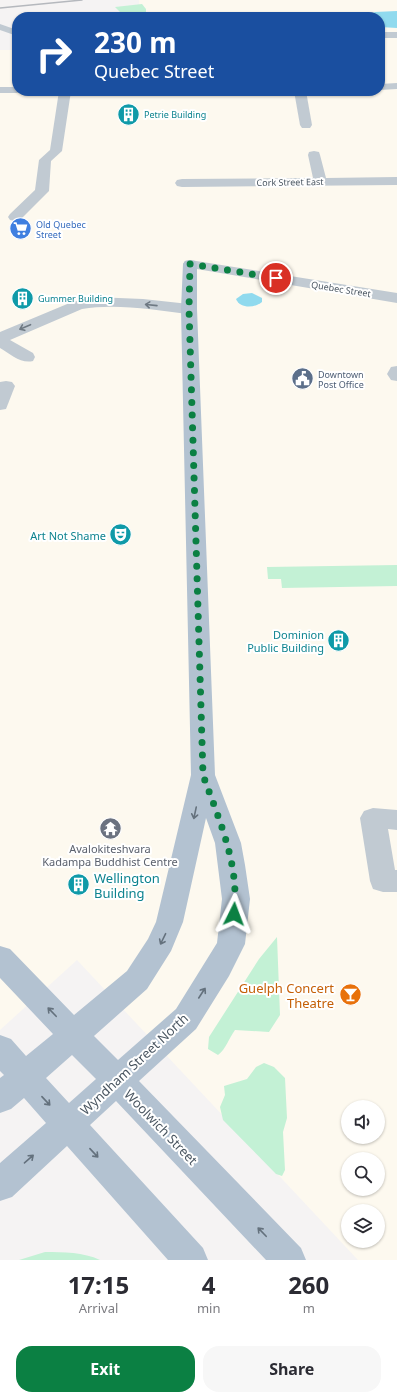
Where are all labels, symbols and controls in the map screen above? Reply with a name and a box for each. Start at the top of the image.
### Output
text: 230 m [94,23,177,61]
icon: right [28,28,80,80]
text: Quebec Street [94,59,214,83]
building icon: Petrie Building [116,101,142,127]
place label: Petrie Building [144,108,206,121]
street label: Cork Street East [256,175,324,189]
supermarket icon: Old Quebec Street [7,216,33,242]
place label: Old Quebec Street [36,218,87,241]
pin [259,261,293,295]
icon: arrive [265,267,287,289]
street label: Quebec Street [310,278,372,300]
building icon: Gummer Building [9,285,35,311]
place label: Gummer Building [38,292,113,305]
one-way arrow [145,301,158,309]
one-way arrow [20,324,32,332]
public building icon: Downtown Post Office [289,366,315,392]
place label: Downtown Post Office [318,368,364,391]
theatre icon: Art Not Shame [108,522,134,548]
place label: Art Not Shame [30,528,106,543]
place label: Dominion Public Building [247,627,324,655]
building icon: Dominion Public Building [326,627,352,653]
one-way arrow [190,806,198,819]
temple icon: Avalokiteshvara Kadampa Buddhist Centre [97,815,123,841]
place label: Avalokiteshvara Kadampa Buddhist Centre [42,841,178,869]
place label: Wellington Building [94,869,160,902]
building icon: Wellington Building [66,872,92,898]
position arrow [213,893,255,935]
one-way arrow [158,932,166,944]
place label: Guelph Concert Theatre [239,979,334,1012]
bar icon: Guelph Concert Theatre [337,982,363,1008]
one-way arrow [198,988,207,999]
one-way arrow [47,1007,56,1017]
street label: Wyndham Street North [76,1009,192,1119]
street label: Woolwich Street [120,1085,202,1169]
one-way arrow [41,1096,51,1106]
map controls [341,1100,385,1248]
button: sound [341,1100,385,1144]
one-way arrow [90,1148,99,1159]
button: search [341,1152,385,1196]
one-way arrow [24,1154,34,1164]
button: layers [341,1204,385,1248]
one-way arrow [257,1227,267,1237]
text: 17:15 [68,1268,129,1301]
text: 4 [202,1268,216,1301]
text: 260 [288,1268,329,1301]
text: Arrival [79,1299,118,1317]
text: min [197,1299,220,1317]
text: m [303,1299,315,1317]
button: Exit [16,1346,195,1392]
button: Share [203,1346,381,1392]

